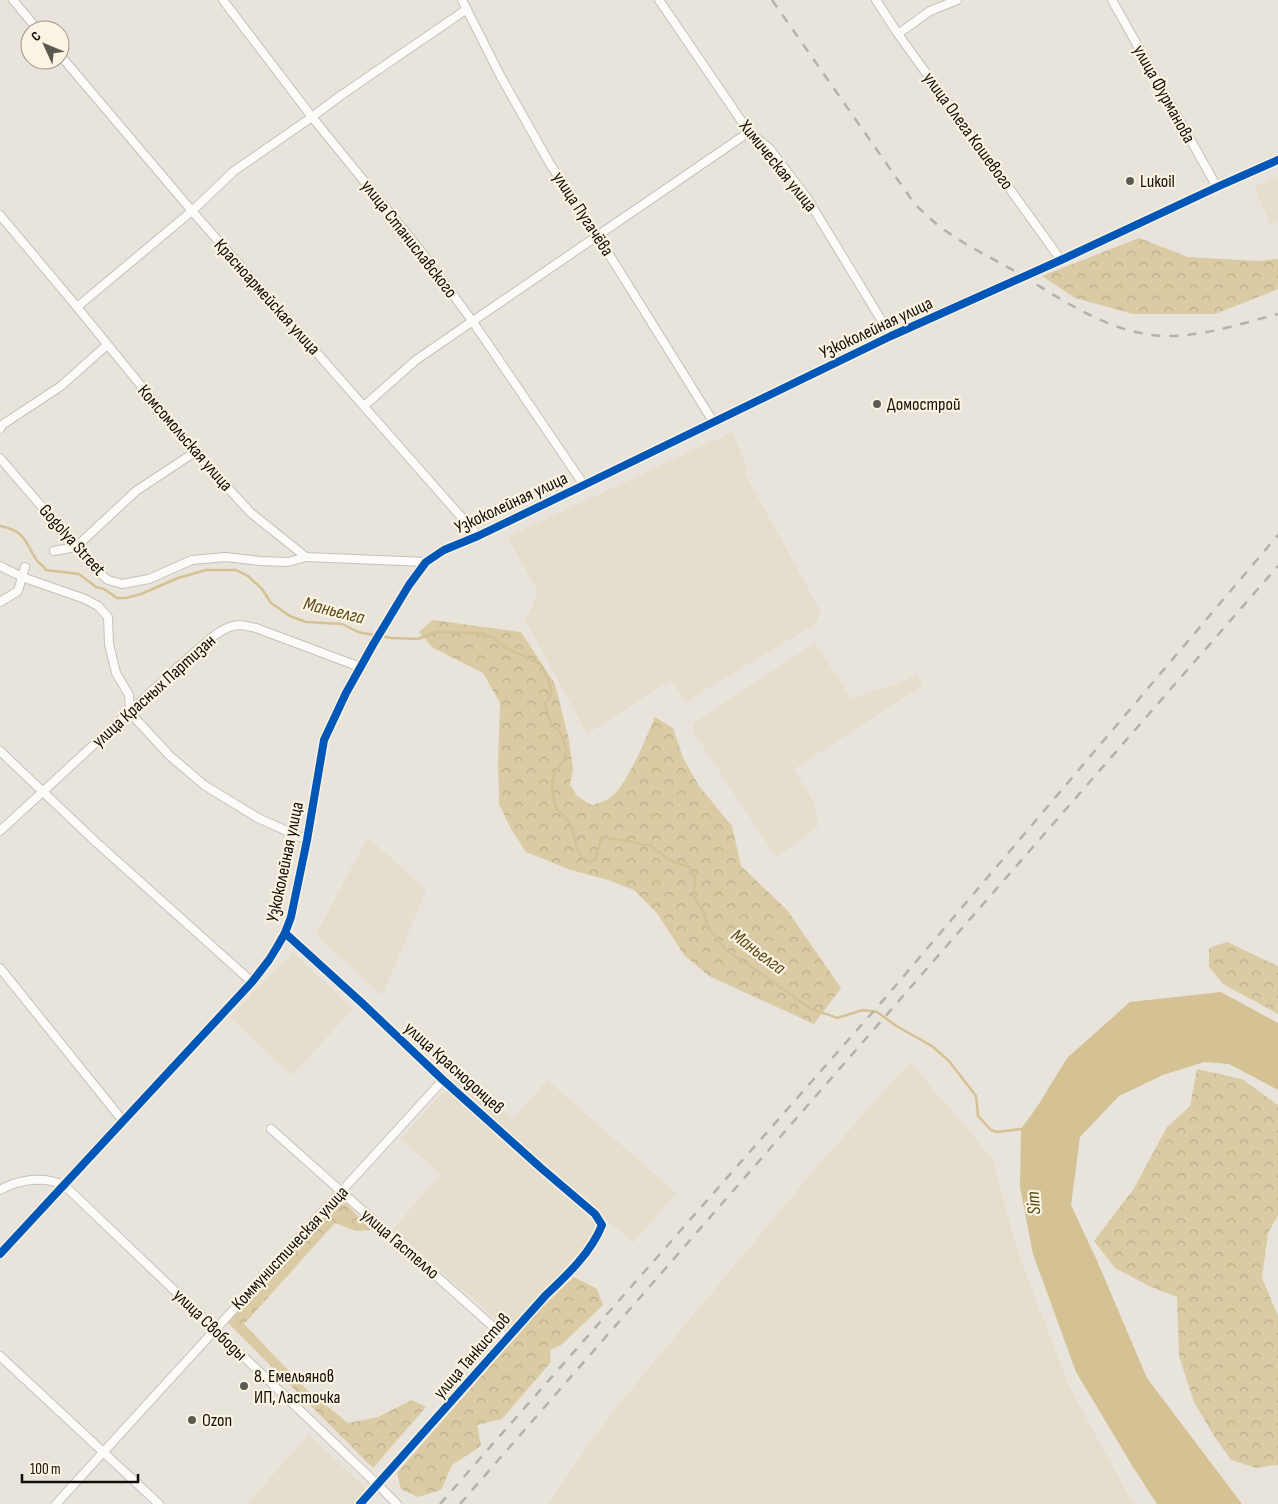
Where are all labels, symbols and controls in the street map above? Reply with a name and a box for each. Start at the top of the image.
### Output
north arrow [20,20,70,70]
text: С [27,28,45,45]
street label: улица Фурманова [1128,41,1200,147]
street label: улица Олега Кошевого [918,68,1018,194]
street label: Химическая улица [734,115,821,216]
street label: улица Пугачёва [548,168,618,260]
place label: Lukoil [1140,171,1175,192]
marker: Lukoil [1124,175,1136,187]
street label: улица Станиславского [356,176,462,302]
street label: Красноармейская улица [210,235,324,359]
street label: Узкоколейная улица [816,293,936,363]
street label: Комсомольская улица [133,381,237,496]
place label: Домострой [887,394,960,415]
marker: Домострой [871,398,883,410]
street label: Узкоколейная улица [451,468,571,538]
street label: Gogolya Street [34,500,110,580]
water label: Маньелга [301,592,367,630]
street label: улица Красных Партизан [88,630,220,752]
street label: Узкоколейная улица [262,800,308,924]
water label: Маньелга [726,924,790,980]
street label: улица Краснодонцев [400,1018,508,1118]
street label: Коммунистическая улица [227,1182,353,1314]
water label: Sim [1022,1190,1046,1215]
street label: улица Гастелло [357,1204,443,1284]
street label: улица Свободы [169,1285,251,1365]
street label: улица Танкистов [429,1309,515,1403]
place label: 8. Емельянов ИП, Ласточка [254,1366,340,1408]
marker: 8. Емельянов ИП, Ласточка [238,1380,250,1392]
place label: Ozon [202,1410,232,1431]
marker: Ozon [186,1414,198,1426]
scale bar [22,1452,139,1484]
text: 100 m [30,1460,61,1479]

